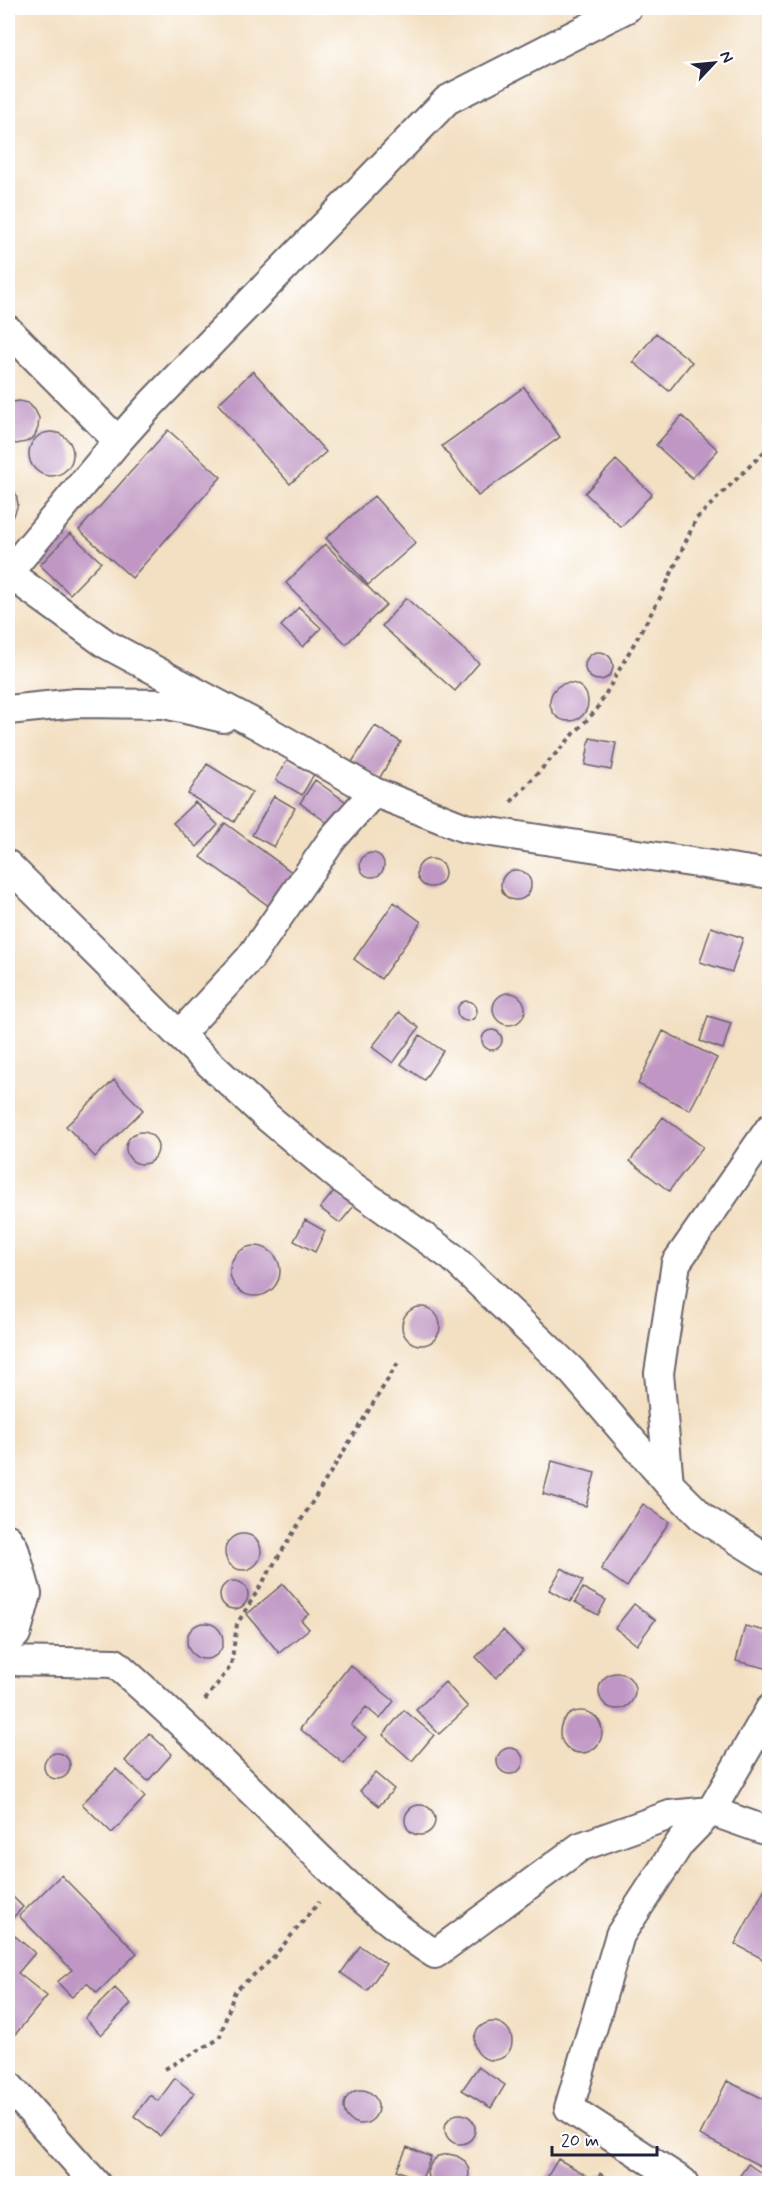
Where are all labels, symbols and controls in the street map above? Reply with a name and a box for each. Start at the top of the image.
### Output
north arrow [684,33,744,93]
text: N [714,48,738,66]
scale bar [552,2119,657,2157]
text: 20 m [561,2129,599,2153]

